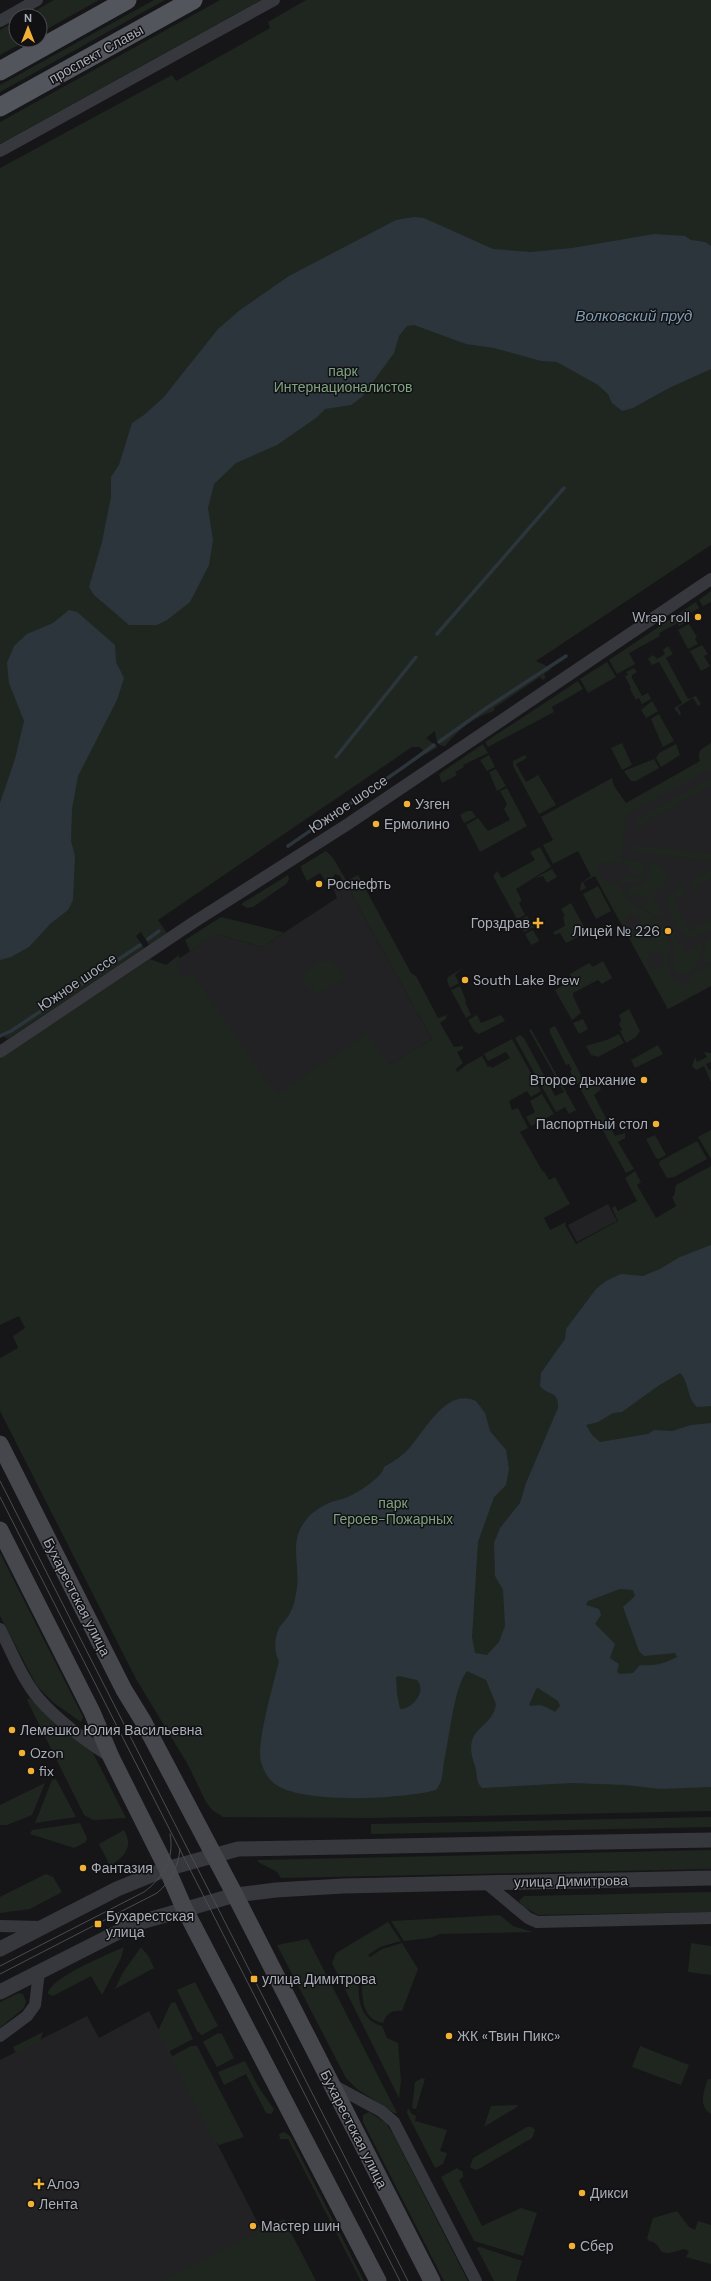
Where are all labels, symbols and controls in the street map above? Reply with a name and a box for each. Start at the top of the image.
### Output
north arrow [8,8,48,48]
text: N [24,11,32,25]
street label: проспект Славы [45,21,147,87]
water label: Волковский пруд [576,306,692,326]
park label: парк Интернационалистов [274,362,412,396]
place label: Wrap roll [632,608,690,626]
marker: Wrap roll [693,612,703,622]
street label: Южное шоссе [305,771,391,837]
place label: Узген [415,795,450,813]
marker: Узген [402,799,412,809]
place label: Ермолино [384,815,450,833]
marker: Ермолино [371,819,381,829]
place label: Роснефть [327,875,391,893]
marker: Роснефть [314,879,324,889]
place label: Горздрав [471,914,530,932]
marker: Горздрав [533,918,543,928]
place label: Лицей № 226 [572,922,660,940]
marker: Лицей № 226 [663,926,673,936]
street label: Южное шоссе [34,949,120,1015]
place label: South Lake Brew [473,971,580,989]
marker: South Lake Brew [460,975,470,985]
place label: Второе дыхание [530,1071,636,1089]
marker: Второе дыхание [639,1075,649,1085]
place label: Паспортный стол [536,1115,648,1133]
marker: Паспортный стол [651,1119,661,1129]
park label: парк Героев-Пожарных [333,1494,453,1528]
street label: Бухарестская улица [39,1535,115,1659]
place label: Лемешко Юлия Васильевна [20,1721,203,1739]
marker: Лемешко Юлия Васильевна [7,1725,17,1735]
place label: Ozon [30,1744,64,1762]
marker: Ozon [17,1748,27,1758]
place label: fix [39,1762,54,1780]
marker: fix [26,1766,36,1776]
place label: Фантазия [91,1859,153,1877]
marker: Фантазия [78,1863,88,1873]
street label: улица Димитрова [514,1871,628,1891]
place label: Бухарестская улица [106,1907,194,1941]
marker: Бухарестская улица [93,1919,103,1929]
place label: улица Димитрова [262,1970,376,1988]
marker: улица Димитрова [249,1974,259,1984]
place label: ЖК «Твин Пикс» [457,2027,560,2045]
marker: ЖК «Твин Пикс» [444,2031,454,2041]
street label: Бухарестская улица [316,2067,392,2191]
place label: Алоэ [47,2175,80,2193]
marker: Алоэ [34,2179,44,2189]
place label: Дикси [590,2184,628,2202]
marker: Дикси [577,2188,587,2198]
place label: Лента [39,2195,78,2213]
marker: Лента [26,2199,36,2209]
place label: Мастер шин [261,2217,340,2235]
marker: Мастер шин [248,2221,258,2231]
place label: Сбер [580,2237,614,2255]
marker: Сбер [567,2241,577,2251]

